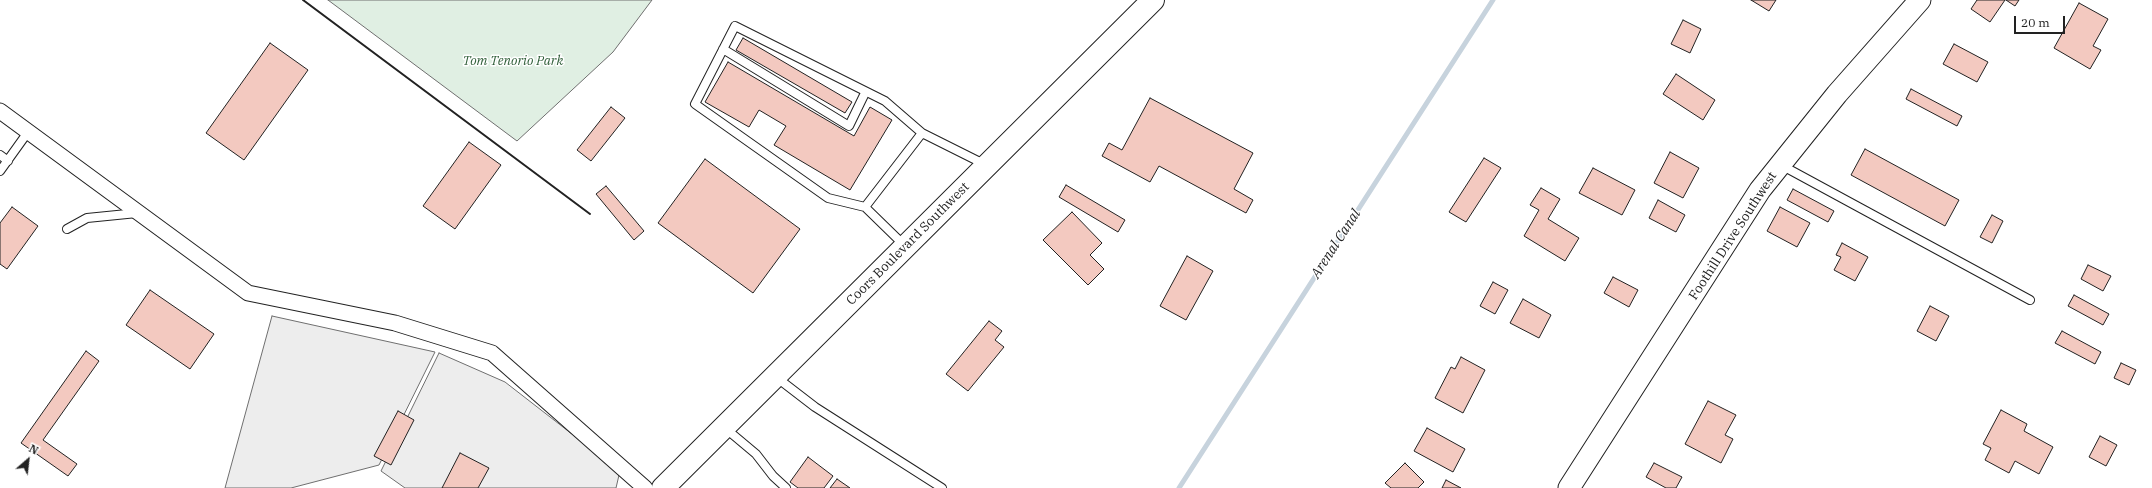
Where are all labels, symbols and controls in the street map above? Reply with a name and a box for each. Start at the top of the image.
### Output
scale bar [2016,8,2067,34]
text: 20 m [2021,15,2050,30]
park label: Tom Tenorio Park [463,53,563,69]
street label: Foothill Drive Southwest [1686,169,1780,303]
street label: Coors Boulevard Southwest [843,179,973,309]
water label: Arenal Canal [1307,206,1365,282]
north arrow [8,440,48,480]
text: N [26,441,41,458]

